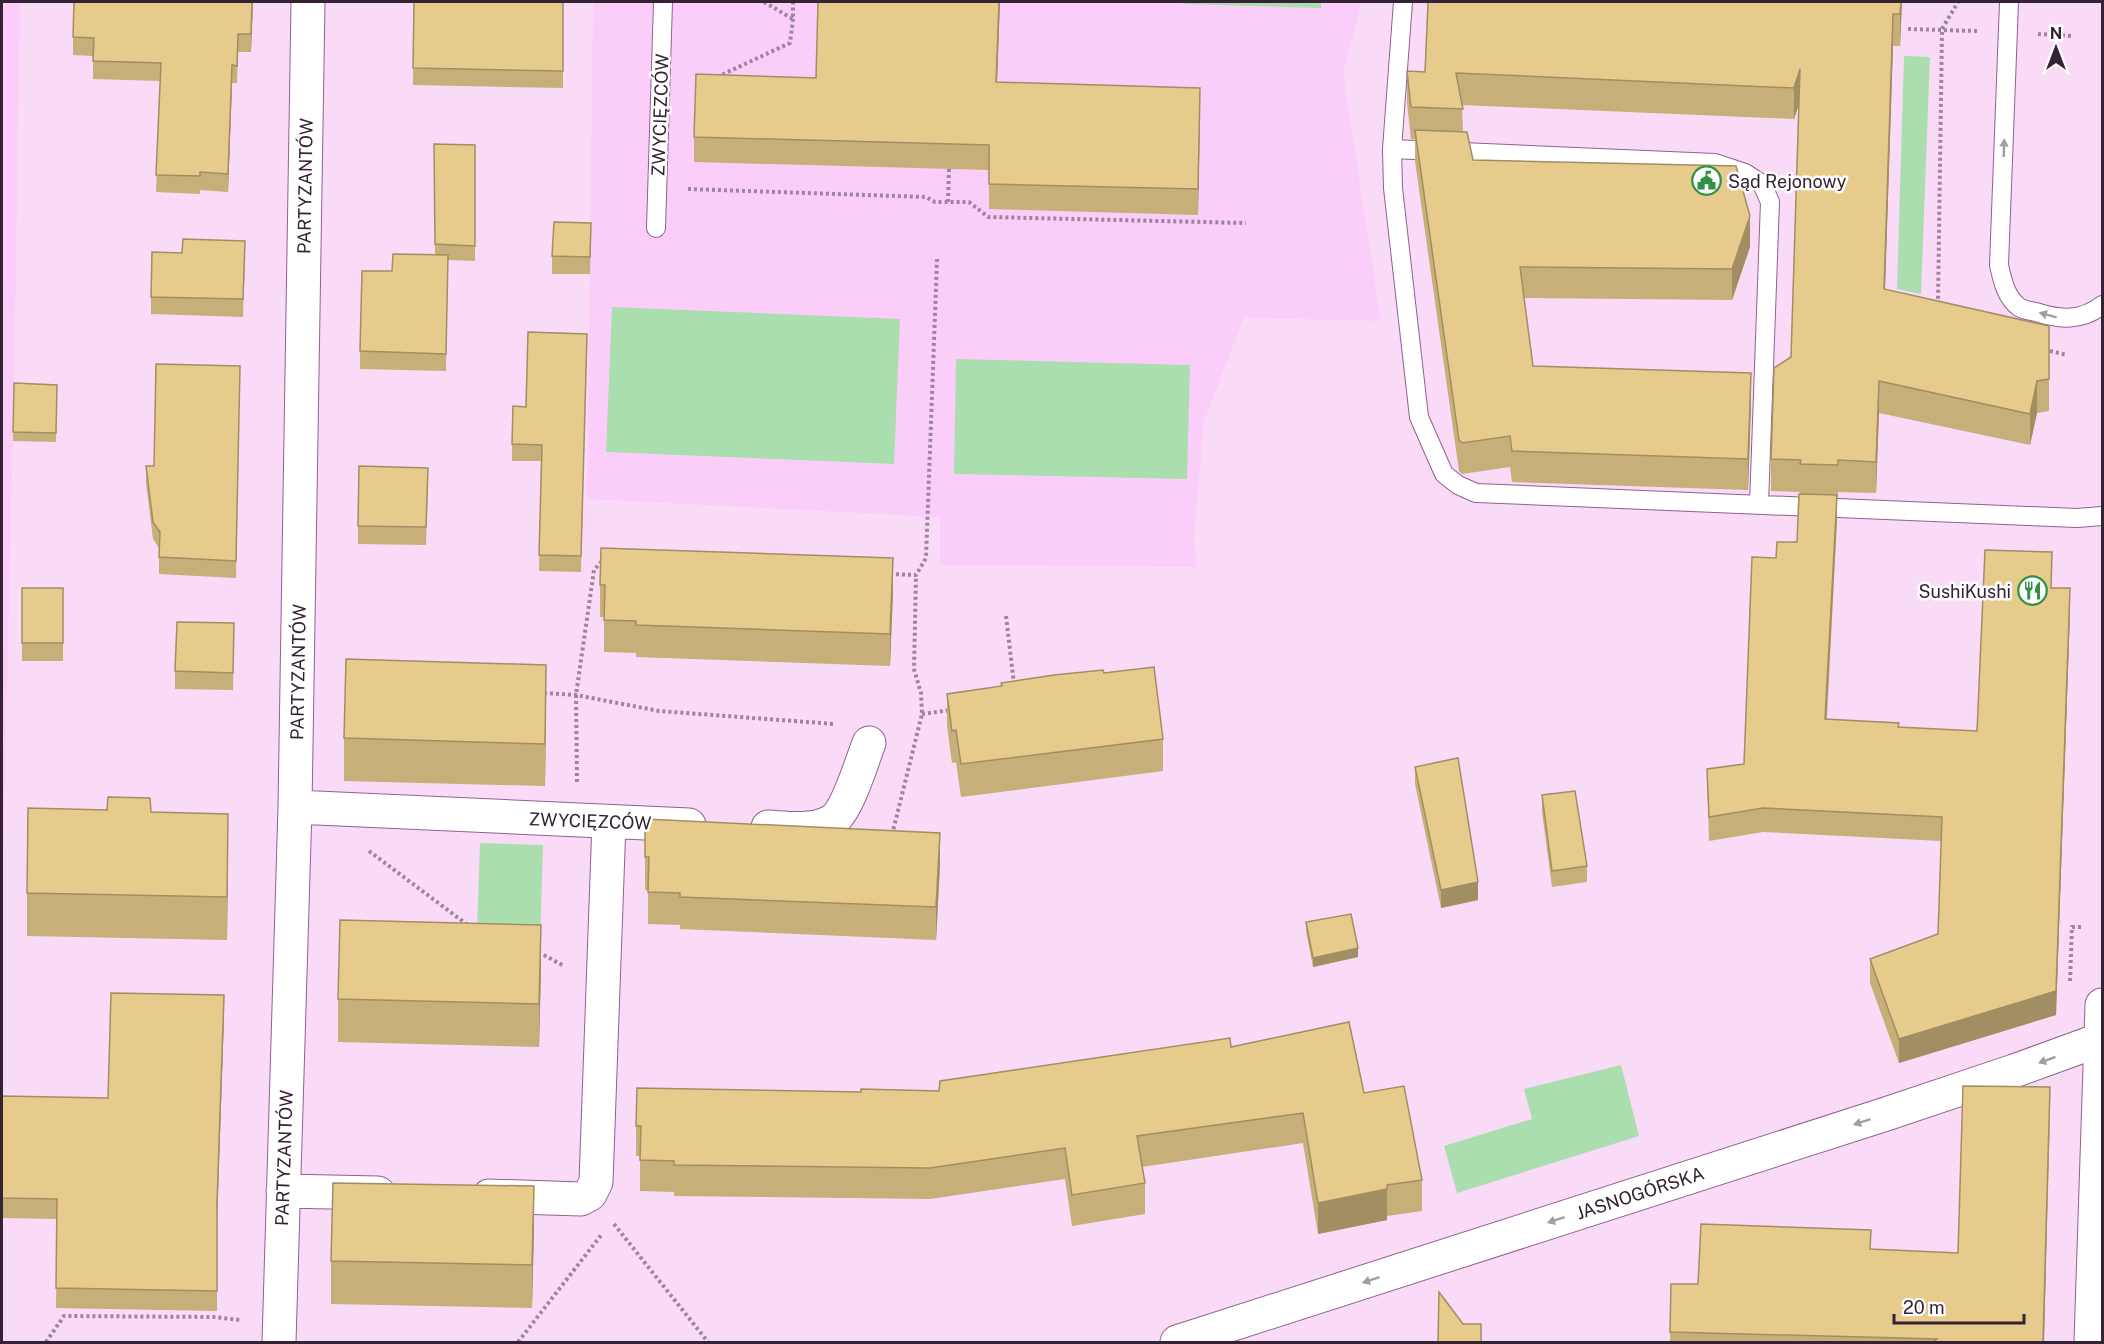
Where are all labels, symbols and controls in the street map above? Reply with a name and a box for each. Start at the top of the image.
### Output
north arrow [2026,18,2086,78]
text: N [2050,24,2062,43]
street label: ZWYCIĘZCÓW [646,53,673,177]
street label: PARTYZANTÓW [292,118,317,254]
one-way arrow [1999,138,2008,157]
public building icon: Sąd Rejonowy [1691,165,1723,197]
place label: Sąd Rejonowy [1728,171,1847,192]
one-way arrow [2039,310,2057,320]
restaurant icon: SushiKushi [2016,575,2048,607]
place label: SushiKushi [1918,581,2011,602]
street label: PARTYZANTÓW [285,604,310,740]
street label: ZWYCIĘZCÓW [528,807,652,834]
one-way arrow [2037,1055,2055,1065]
street label: PARTYZANTÓW [270,1090,297,1226]
one-way arrow [1853,1117,1871,1127]
street label: JASNOGÓRSKA [1573,1161,1707,1224]
one-way arrow [1547,1216,1565,1225]
one-way arrow [1362,1276,1380,1285]
scale bar [1894,1287,2024,1325]
text: 20 m [1903,1297,1945,1318]

